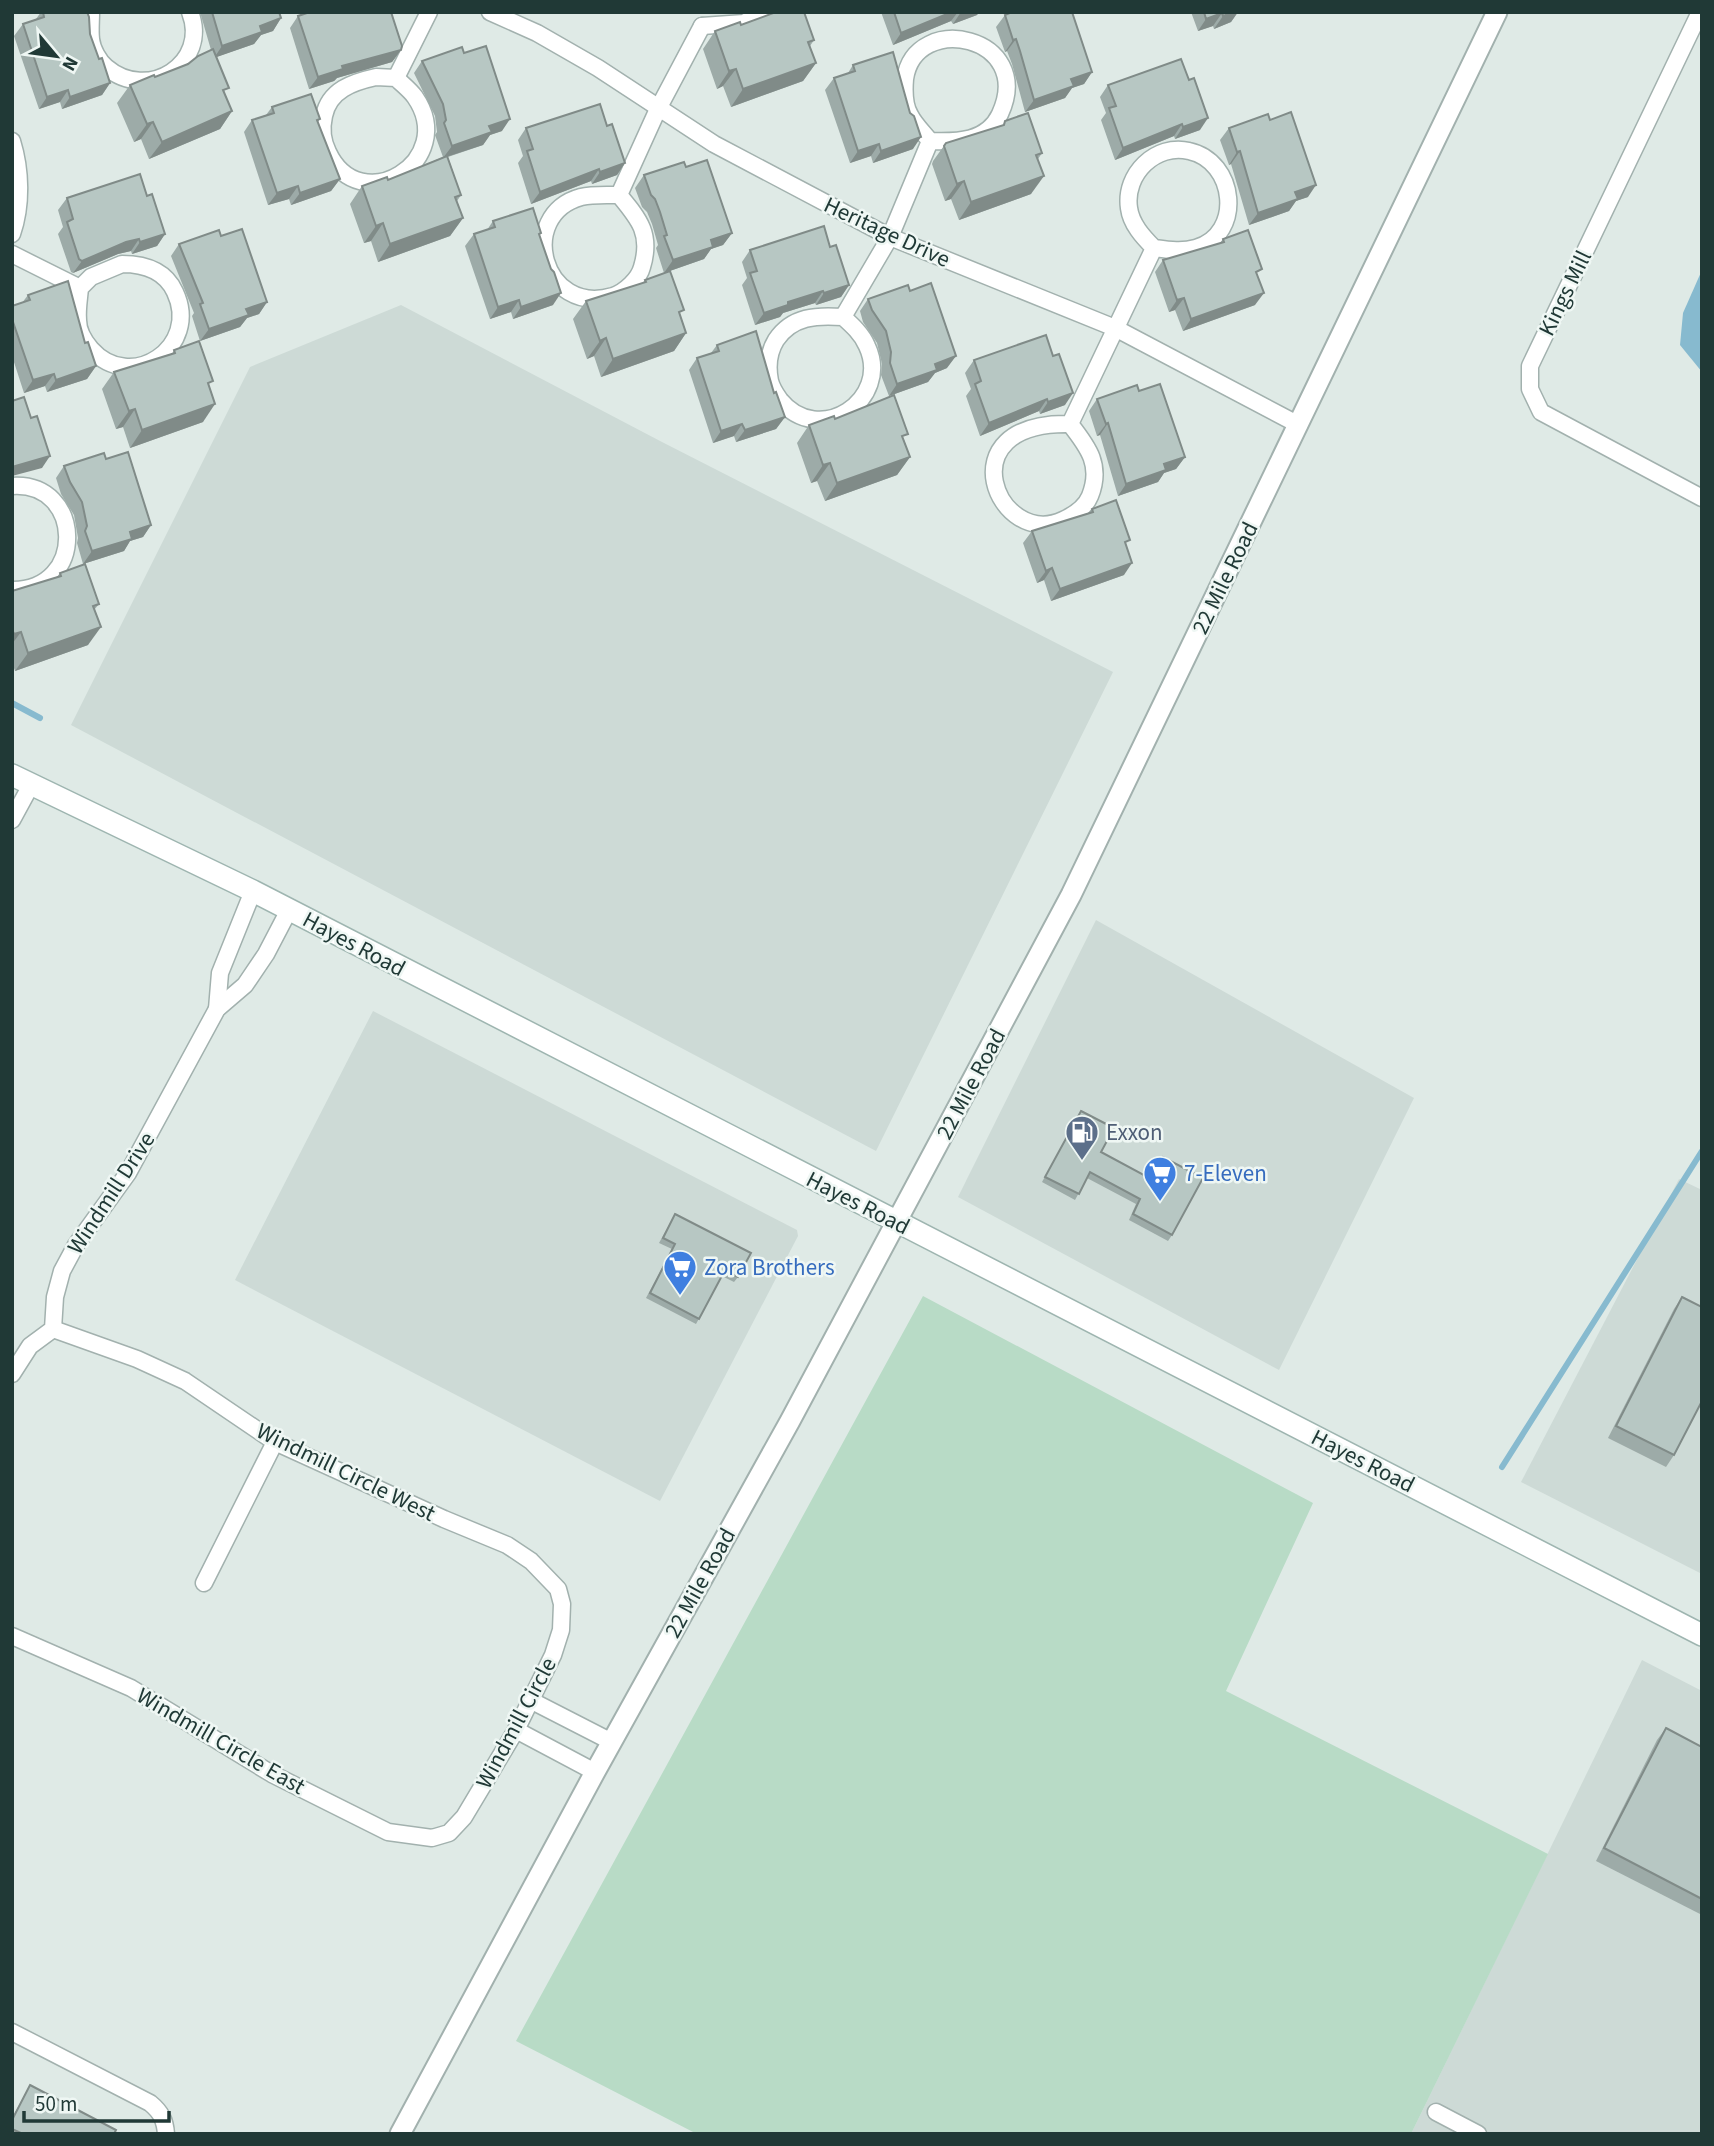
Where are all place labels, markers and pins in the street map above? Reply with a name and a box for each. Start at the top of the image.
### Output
fuel station icon: Exxon [1063,1113,1101,1162]
place label: Exxon [1106,1116,1163,1149]
supermarket icon: 7-Eleven [1141,1154,1179,1203]
place label: 7-Eleven [1184,1157,1267,1190]
supermarket icon: Zora Brothers [661,1248,699,1297]
place label: Zora Brothers [704,1251,835,1284]

